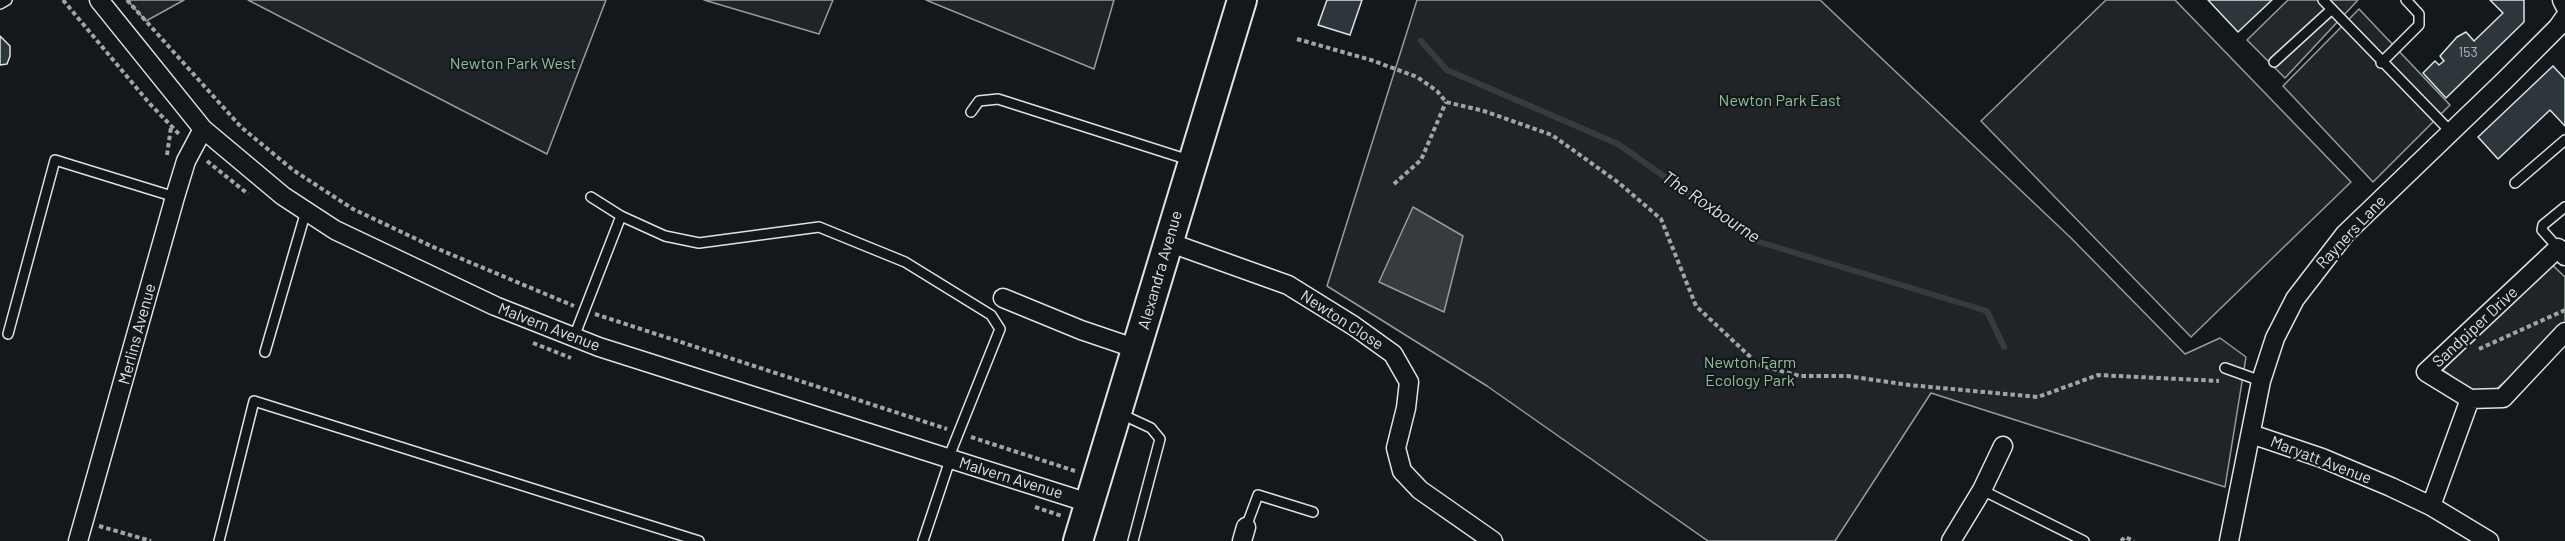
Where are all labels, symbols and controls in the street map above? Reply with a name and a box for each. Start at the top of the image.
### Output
house number: 153 [2458,44,2478,60]
park label: Newton Park West [450,54,576,74]
park label: Newton Park East [1719,91,1841,111]
water label: The Roxbourne [1658,166,1764,248]
street label: Rayners Lane [2312,191,2390,273]
street label: Alexandra Avenue [1134,208,1186,332]
street label: Merlins Avenue [114,281,160,387]
street label: Sandpiper Drive [2428,283,2522,371]
street label: Newton Close [1297,286,1387,354]
street label: Malvern Avenue [495,299,603,355]
park label: Newton Farm Ecology Park [1704,353,1796,391]
street label: Maryatt Avenue [2268,432,2374,488]
street label: Malvern Avenue [957,453,1065,503]

